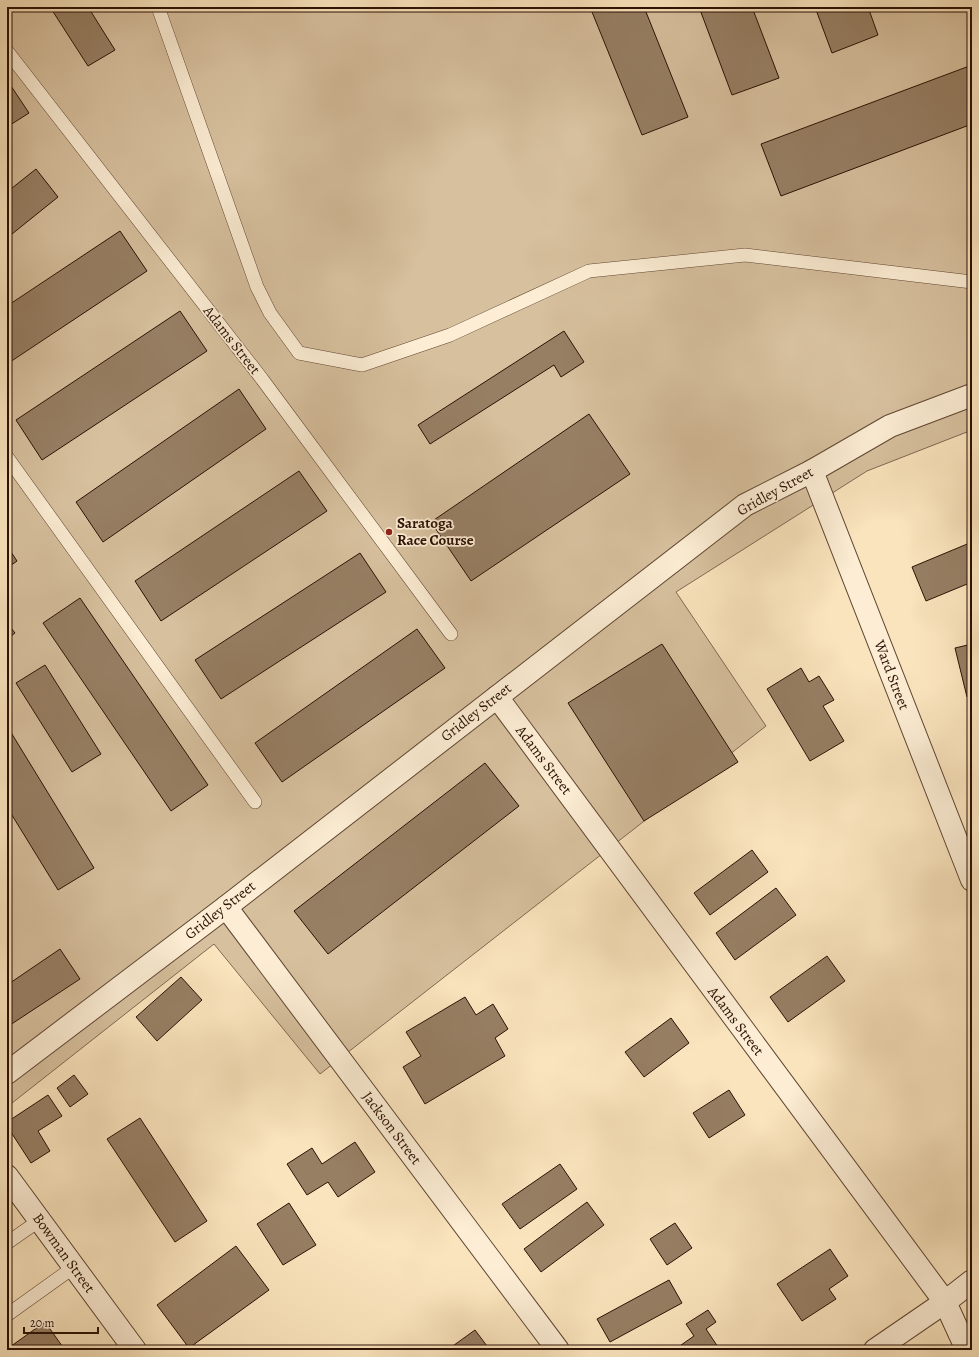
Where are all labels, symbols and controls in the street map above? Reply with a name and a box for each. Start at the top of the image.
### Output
street label: Adams Street [198,301,265,378]
street label: Gridley Street [733,462,817,520]
place label: Saratoga Race Course [397,513,474,550]
marker: Saratoga Race Course [384,527,394,537]
street label: Ward Street [869,636,914,713]
street label: Gridley Street [436,678,516,746]
street label: Adams Street [511,720,577,799]
street label: Gridley Street [180,876,260,944]
street label: Adams Street [703,981,769,1060]
street label: Jackson Street [358,1087,426,1169]
street label: Bowman Street [28,1209,100,1297]
scale bar [24,1309,98,1335]
text: 20 m [30,1315,54,1331]

